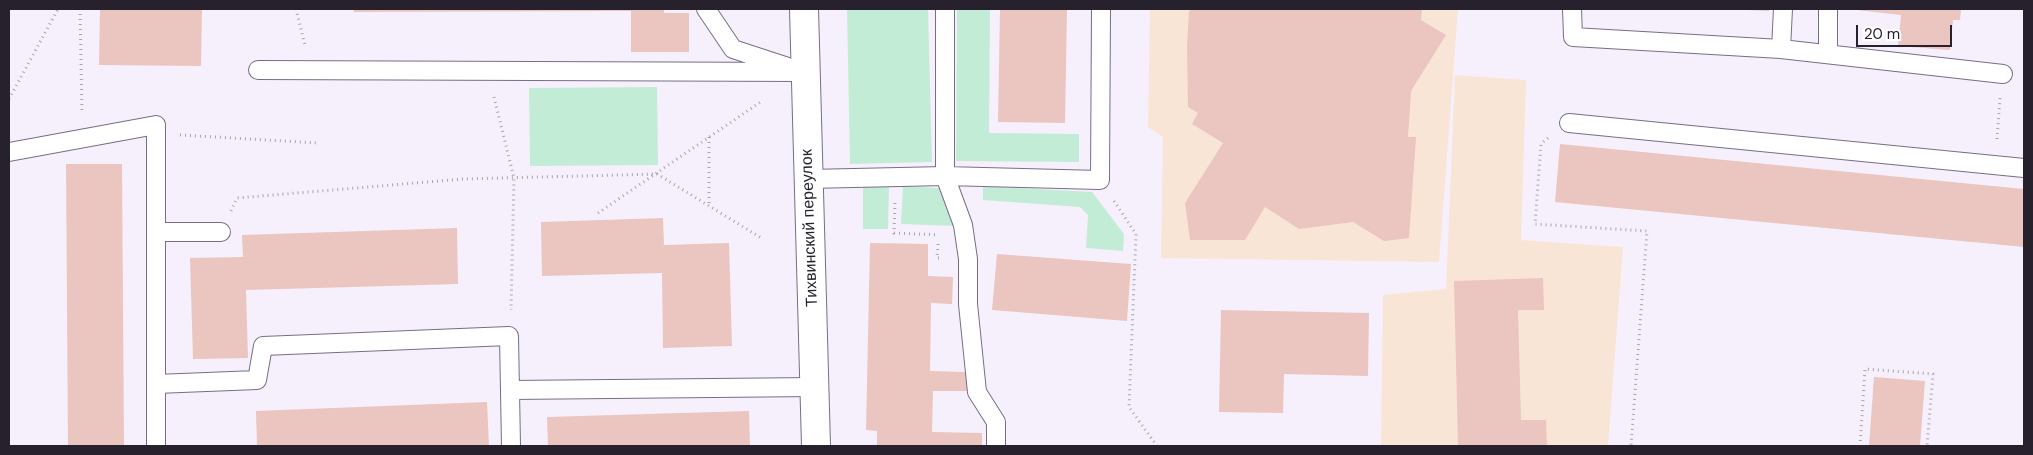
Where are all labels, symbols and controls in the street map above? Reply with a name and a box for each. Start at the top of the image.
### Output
scale bar [1858,15,1954,47]
text: 20 m [1864,24,1900,44]
street label: Тихвинский переулок [798,149,822,307]

